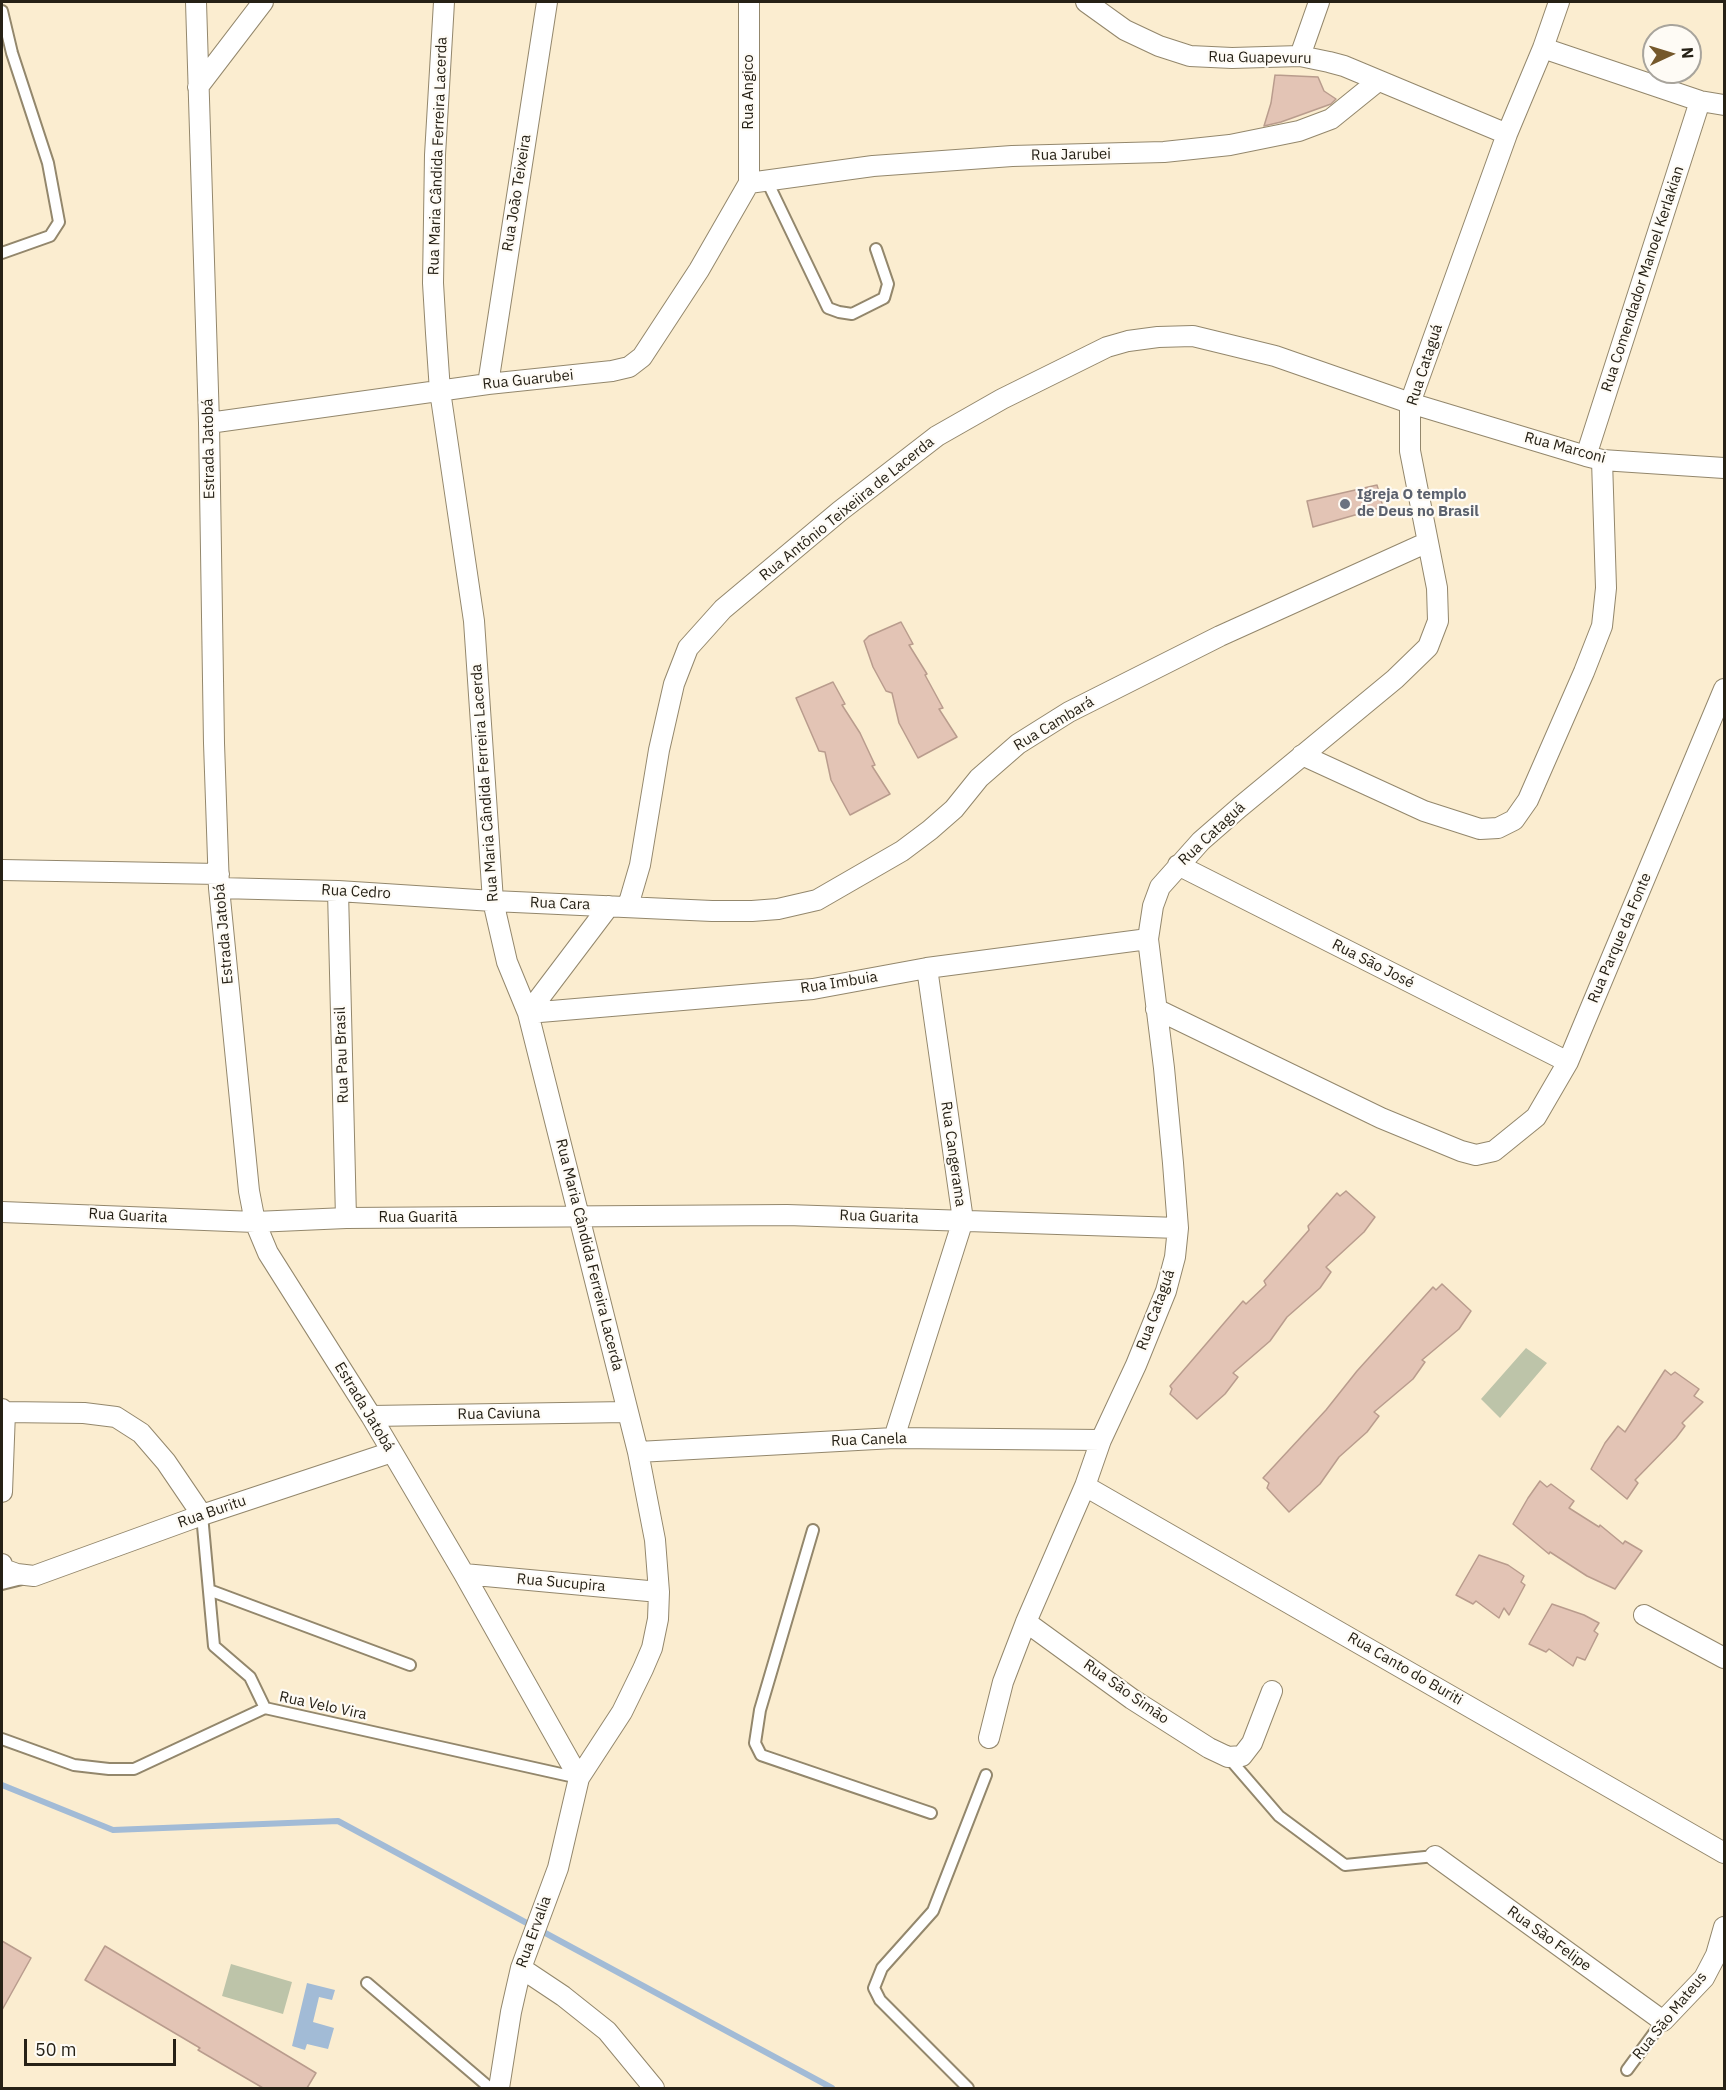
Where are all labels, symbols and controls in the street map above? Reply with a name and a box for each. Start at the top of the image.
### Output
north arrow [1642,24,1702,84]
street label: Rua Maria Cândida Ferreira Lacerda [425,36,451,276]
text: N [1678,46,1698,59]
street label: Rua Guapevuru [1208,48,1312,68]
street label: Rua Angico [740,54,758,130]
street label: Rua João Teixeira [499,133,535,253]
street label: Rua Jarubei [1031,145,1111,165]
street label: Rua Comendador Manoel Kerlakian [1598,164,1688,394]
street label: Rua Cataguá [1403,322,1447,408]
street label: Rua Guarubei [482,366,574,394]
street label: Estrada Jatobá [199,398,219,500]
street label: Rua Marconi [1522,429,1608,467]
street label: Rua Antônio Teixeiira de Lacerda [756,433,938,585]
place label: Igreja O templo de Deus no Brasil [1357,486,1479,521]
marker: Igreja O templo de Deus no Brasil [1338,497,1352,511]
street label: Rua Maria Cândida Ferreira Lacerda [468,663,502,903]
street label: Rua Cambará [1011,693,1097,755]
street label: Rua Cataguá [1175,799,1249,869]
street label: Rua Parque da Fonte [1584,870,1656,1006]
street label: Rua Cedro [321,881,391,903]
street label: Estrada Jatobá [211,883,237,985]
street label: Rua Cara [529,894,591,914]
street label: Rua São José [1329,936,1417,992]
street label: Rua Imbuia [799,968,879,998]
street label: Rua Pau Brasil [331,1006,353,1104]
street label: Rua Cangerama [937,1100,969,1208]
street label: Rua Maria Cândida Ferreira Lacerda [551,1137,627,1373]
street label: Rua Guarita [88,1205,168,1227]
street label: Rua Guarita [839,1207,919,1227]
street label: Rua Guaritã [378,1209,458,1227]
street label: Rua Cataguá [1133,1267,1179,1353]
street label: Estrada Jatobá [330,1359,398,1455]
street label: Rua Caviuna [457,1404,541,1424]
street label: Rua Canela [831,1430,907,1450]
street label: Rua Buritu [175,1492,249,1532]
street label: Rua Sucupira [516,1570,606,1596]
street label: Rua Canto do Buriti [1344,1629,1466,1709]
street label: Rua São Simão [1080,1656,1172,1728]
street label: Rua Velo Vira [278,1688,368,1724]
street label: Rua Ervalia [513,1894,555,1970]
street label: Rua São Felipe [1504,1903,1594,1975]
street label: Rua São Mateus [1629,1968,1711,2064]
scale bar [27,2027,178,2065]
text: 50 m [35,2038,77,2061]

